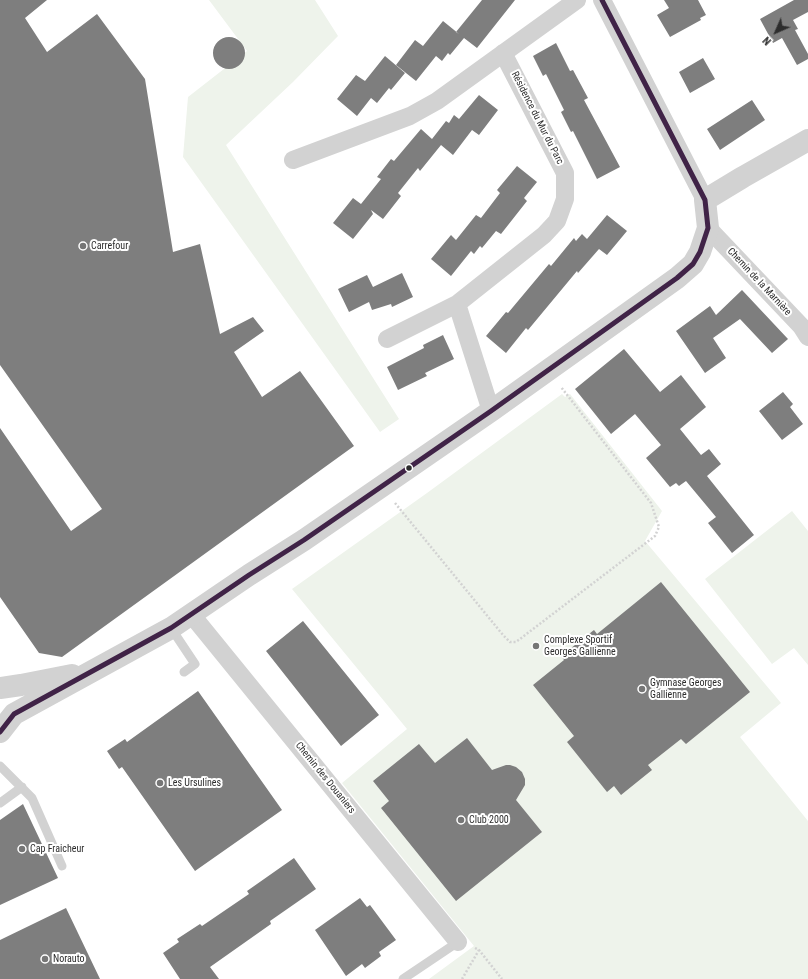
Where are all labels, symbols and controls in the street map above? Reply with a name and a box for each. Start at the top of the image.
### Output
north arrow [756,12,796,52]
text: N [760,34,774,48]
street label: Résidence du Mur du Parc [508,70,566,166]
place label: Carrefour [91,240,128,252]
marker: Carrefour [78,241,88,251]
street label: Chemin de la Marnière [724,246,794,318]
unlabelled marker [404,463,414,473]
place label: Complexe Sportif Georges Gallienne [544,634,616,658]
marker: Complexe Sportif Georges Gallienne [531,641,541,651]
place label: Gymnase Georges Gallienne [650,677,722,700]
marker: Gymnase Georges Gallienne [637,684,647,694]
street label: Chemin des Douaniers [293,740,357,816]
place label: Les Ursulines [168,777,221,789]
marker: Les Ursulines [155,778,165,788]
place label: Club 2000 [469,814,509,826]
marker: Club 2000 [456,815,466,825]
place label: Cap Fraicheur [30,843,84,855]
marker: Cap Fraicheur [17,844,27,854]
place label: Norauto [53,953,85,965]
marker: Norauto [40,954,50,964]

